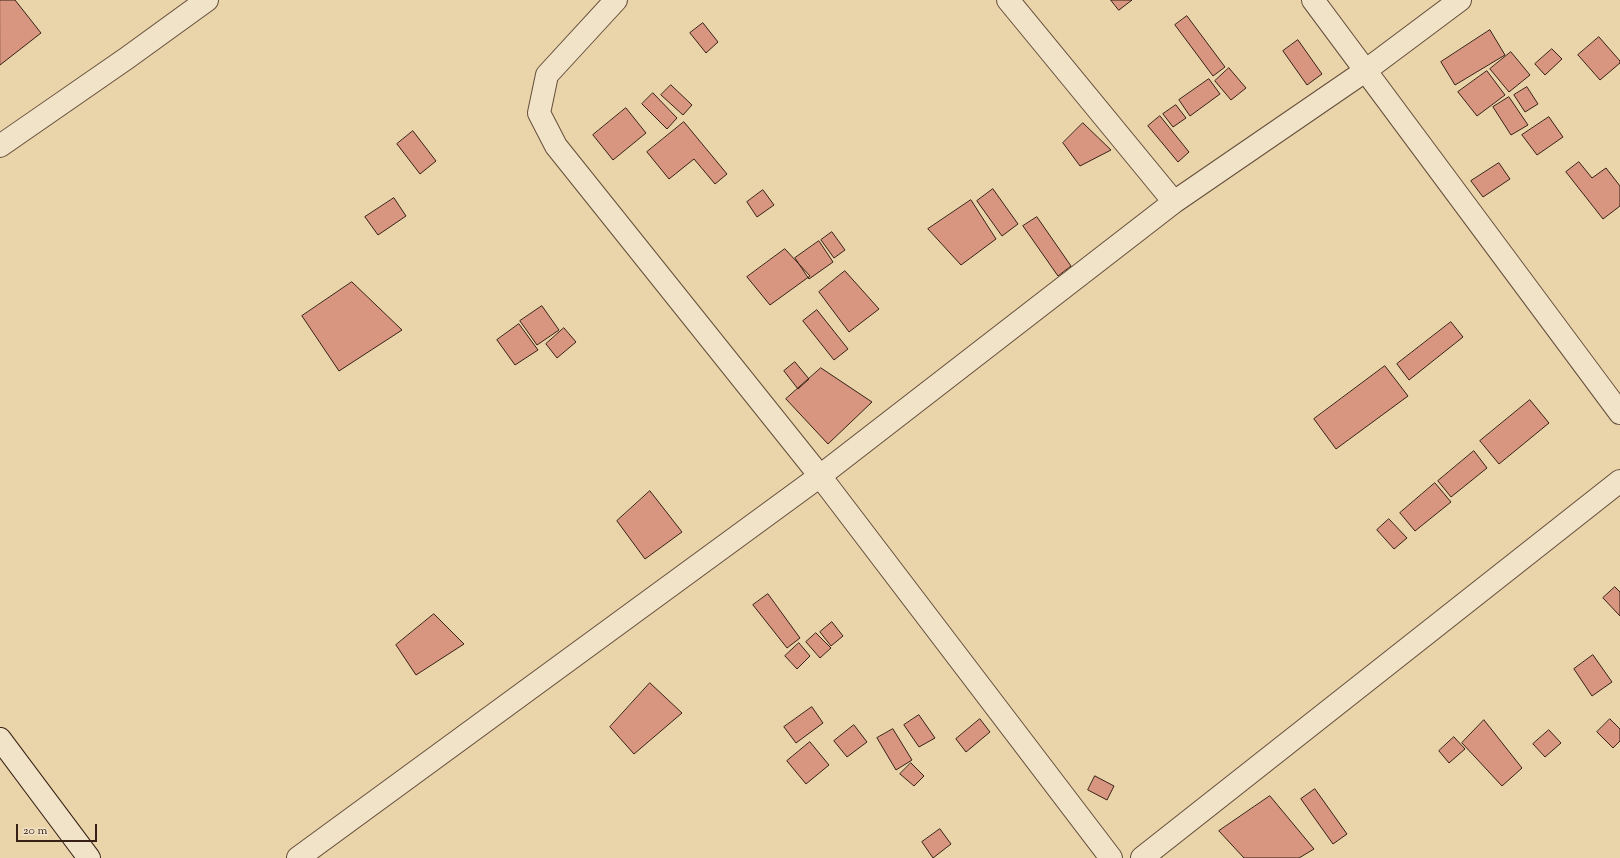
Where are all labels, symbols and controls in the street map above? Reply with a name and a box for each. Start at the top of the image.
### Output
scale bar [18,816,99,842]
text: 20 m [23,822,47,840]

